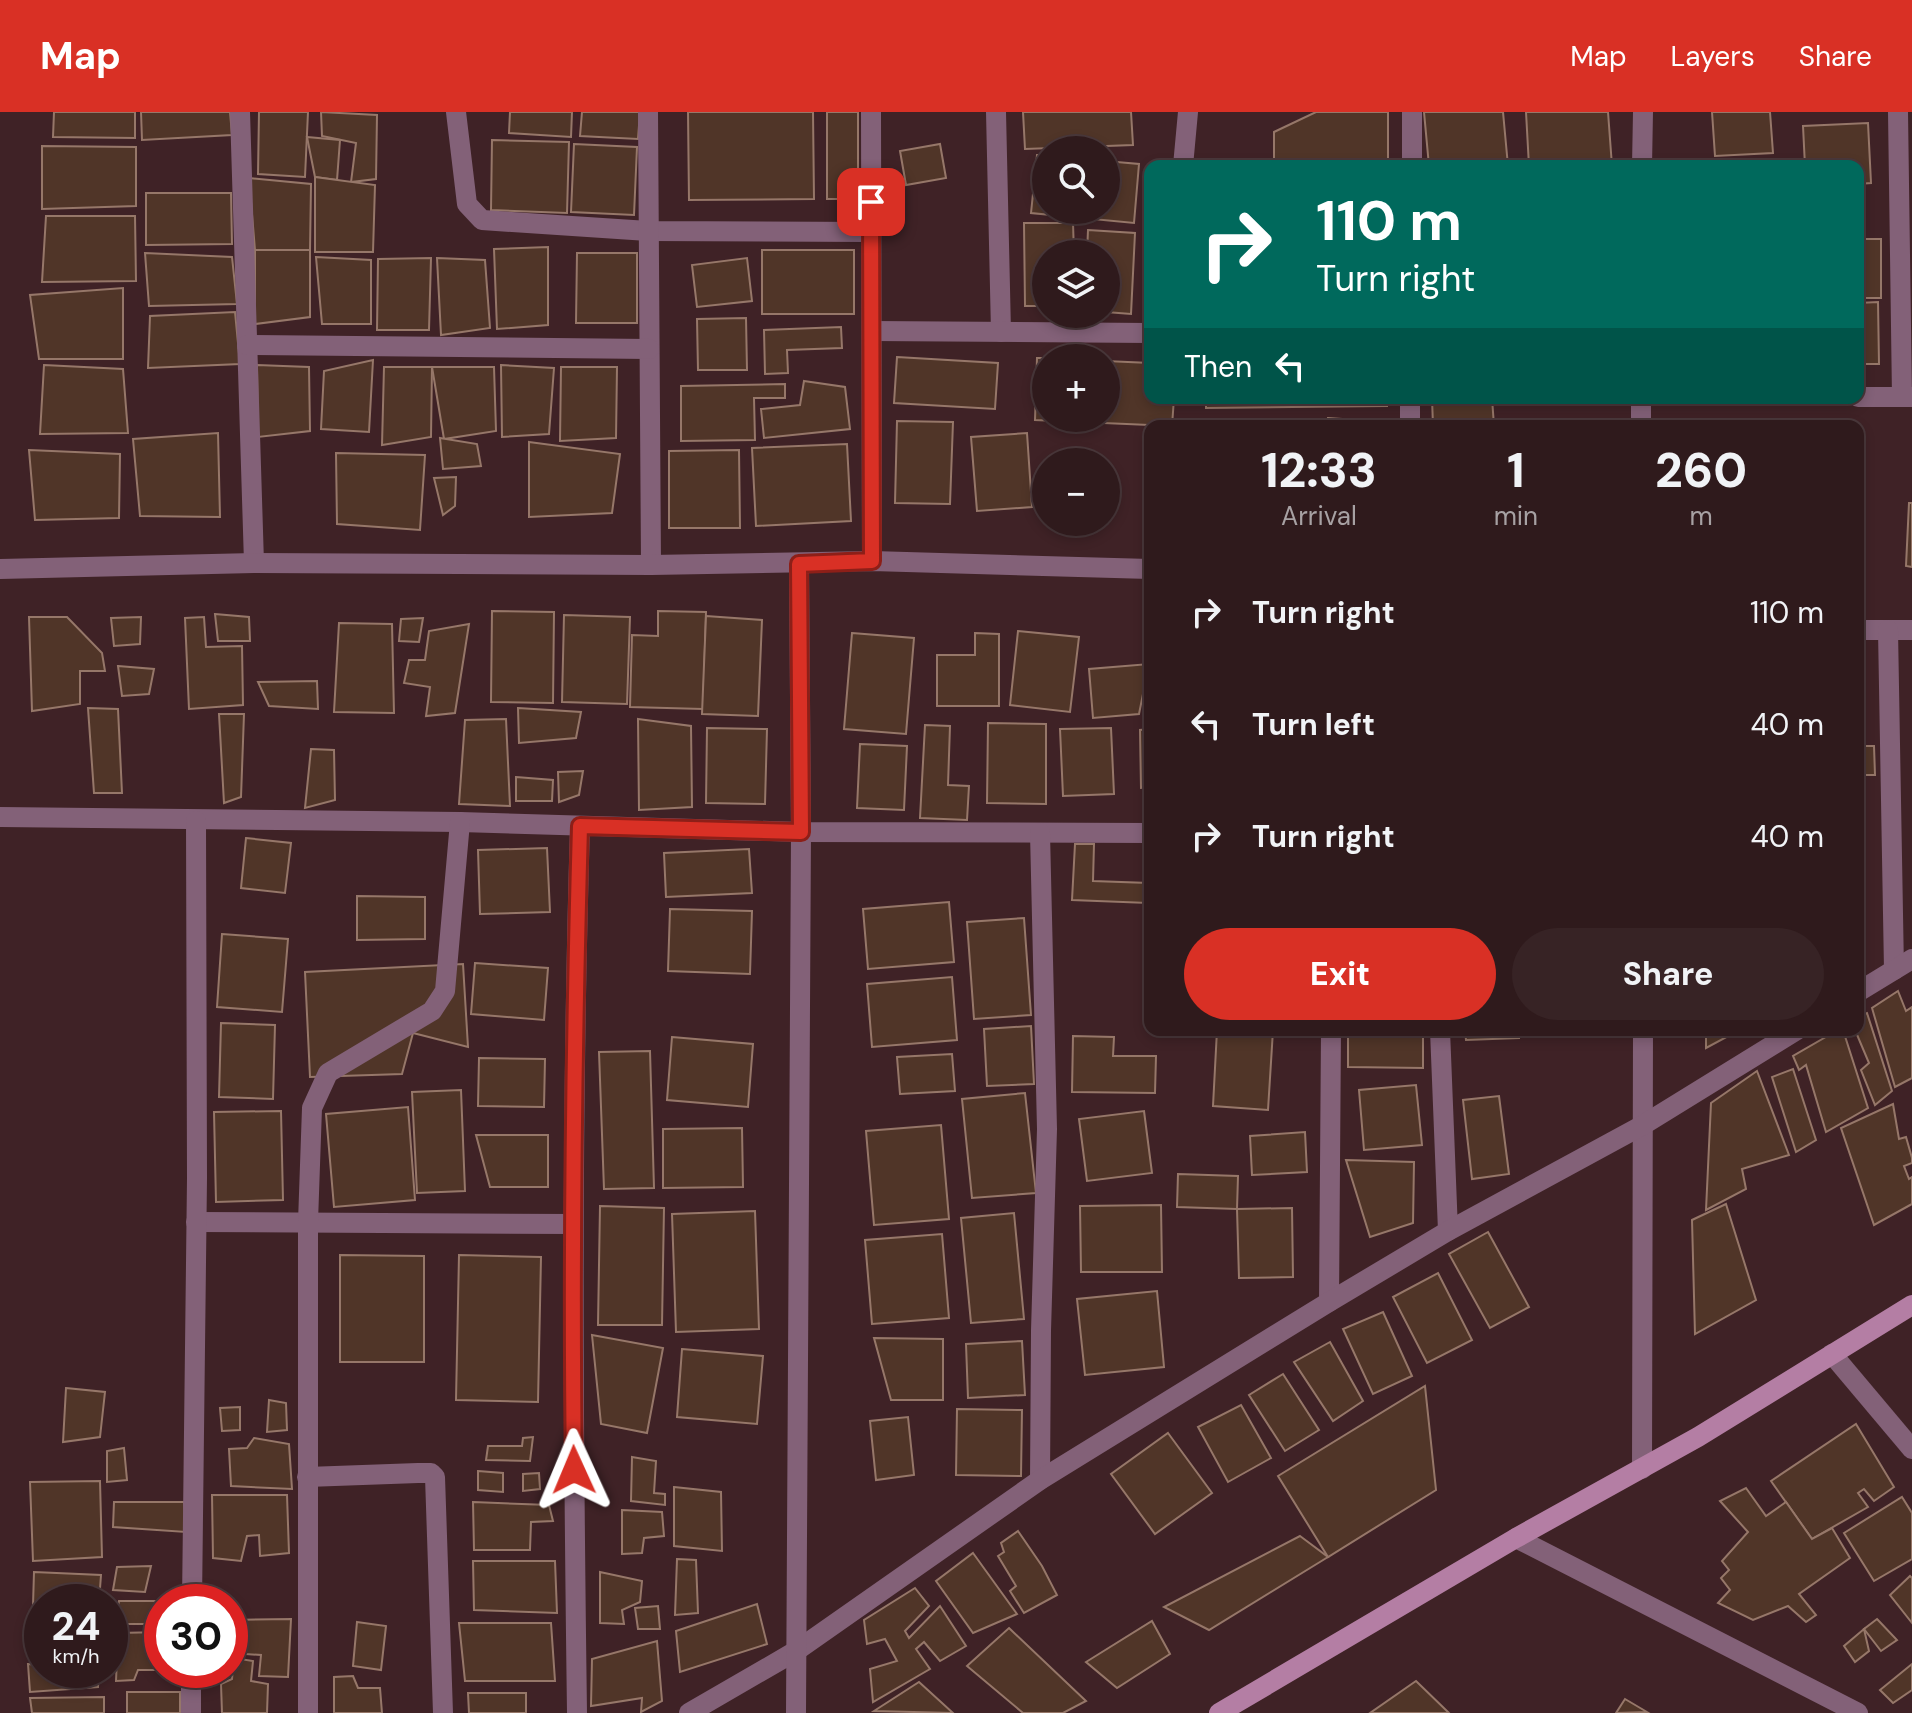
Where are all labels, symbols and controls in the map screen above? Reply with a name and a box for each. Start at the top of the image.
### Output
text: Map [40,31,121,81]
text: Map [1570,38,1627,75]
text: Layers [1671,38,1755,75]
text: Share [1799,38,1872,75]
map controls [1032,136,1120,536]
button: search [1032,136,1120,224]
pin [837,168,905,236]
icon: arrive [849,180,893,224]
text: 110 m [1316,184,1462,257]
icon: right [1184,192,1288,296]
button: layers [1032,240,1120,328]
text: Turn right [1316,255,1475,302]
button: + [1032,344,1120,432]
icon: left [1268,344,1312,388]
text: Then [1184,347,1252,386]
text: 12:33 [1261,439,1377,502]
text: 1 [1507,439,1525,502]
text: 260 [1655,439,1747,502]
button: − [1032,448,1120,536]
text: Arrival [1281,499,1357,533]
text: min [1494,499,1538,533]
text: m [1689,499,1713,533]
icon: right [1184,590,1228,634]
text: Turn right [1252,593,1395,632]
text: 110 m [1750,593,1824,632]
icon: left [1184,702,1228,746]
text: Turn left [1252,705,1375,744]
text: 40 m [1751,705,1824,744]
icon: right [1184,814,1228,858]
text: Turn right [1252,817,1395,856]
text: 40 m [1751,817,1824,856]
button: Exit [1184,928,1496,1020]
button: Share [1512,928,1824,1020]
position arrow [532,1428,616,1512]
speed limit sign: 30 [144,1584,248,1688]
text: 24 [52,1600,100,1652]
text: km/h [52,1643,100,1669]

